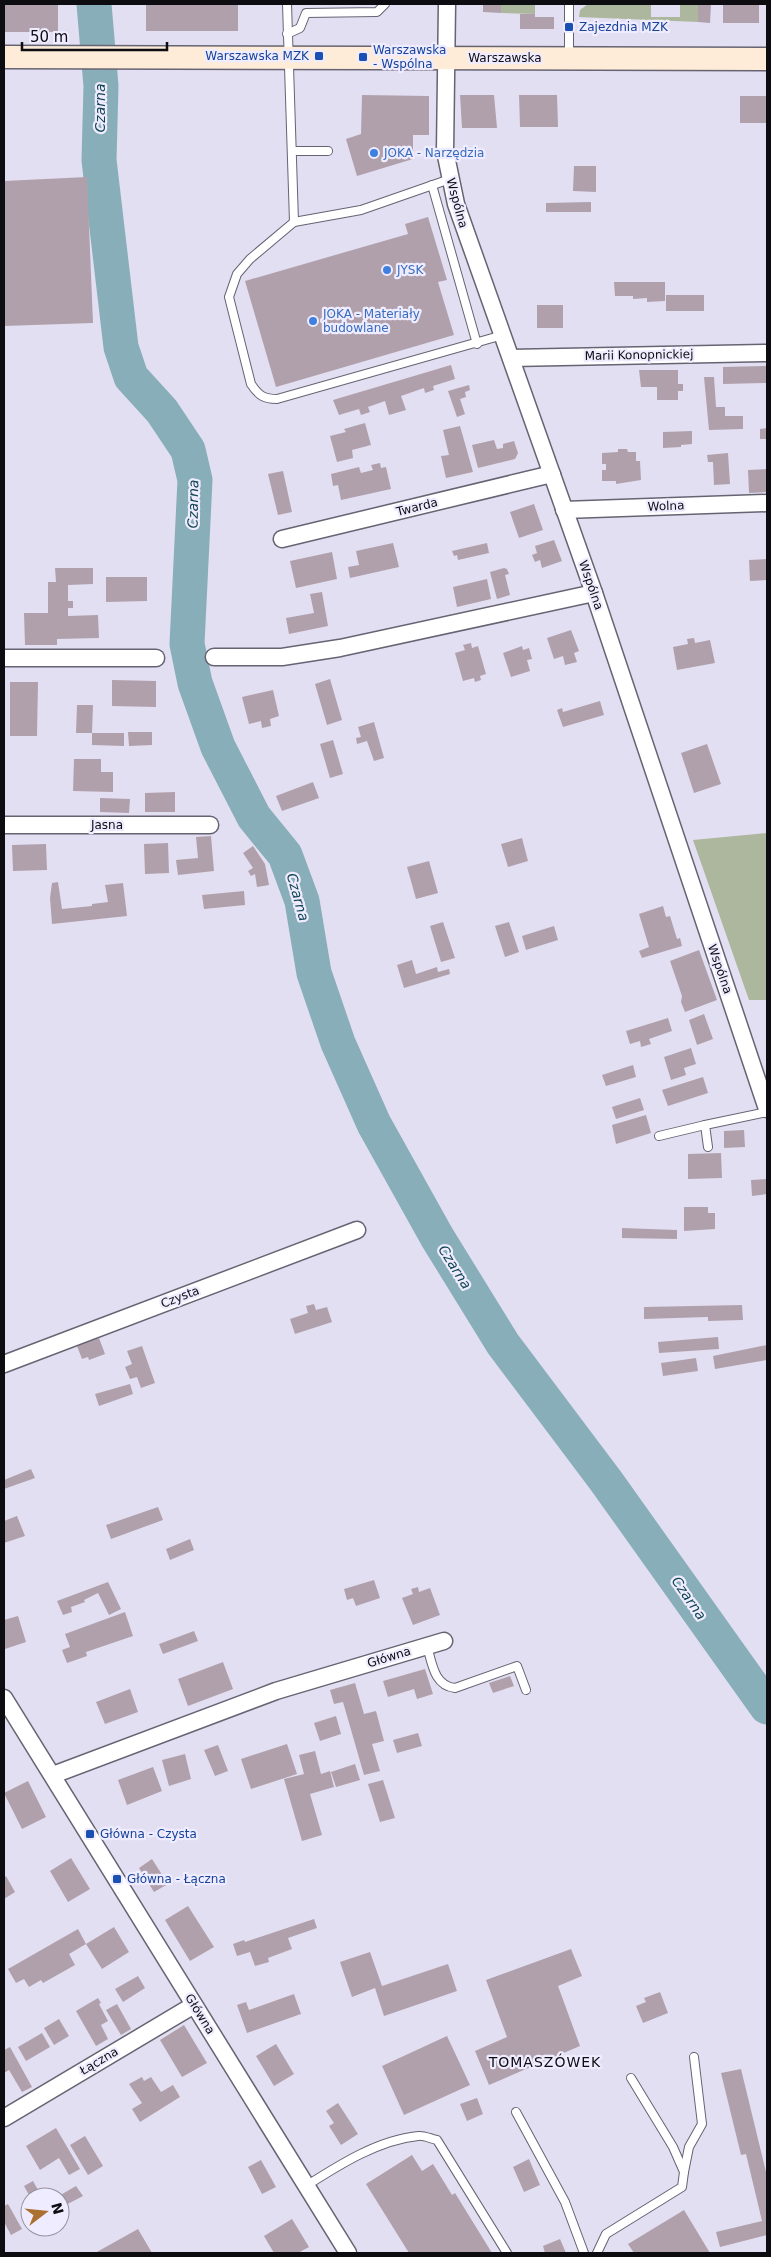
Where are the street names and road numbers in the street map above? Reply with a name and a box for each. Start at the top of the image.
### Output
street label: Warszawska [468,51,542,65]
street label: Wspólna [444,176,470,230]
street label: Marii Konopnickiej [584,347,694,363]
street label: Twarda [394,495,439,519]
street label: Wolna [647,498,685,514]
street label: Wspólna [576,558,606,612]
street label: Jasna [90,818,123,832]
street label: Wspólna [705,942,735,996]
street label: Czysta [159,1283,201,1311]
street label: Główna [366,1644,412,1670]
street label: Główna [182,1991,218,2037]
street label: Łączna [77,2044,121,2078]

